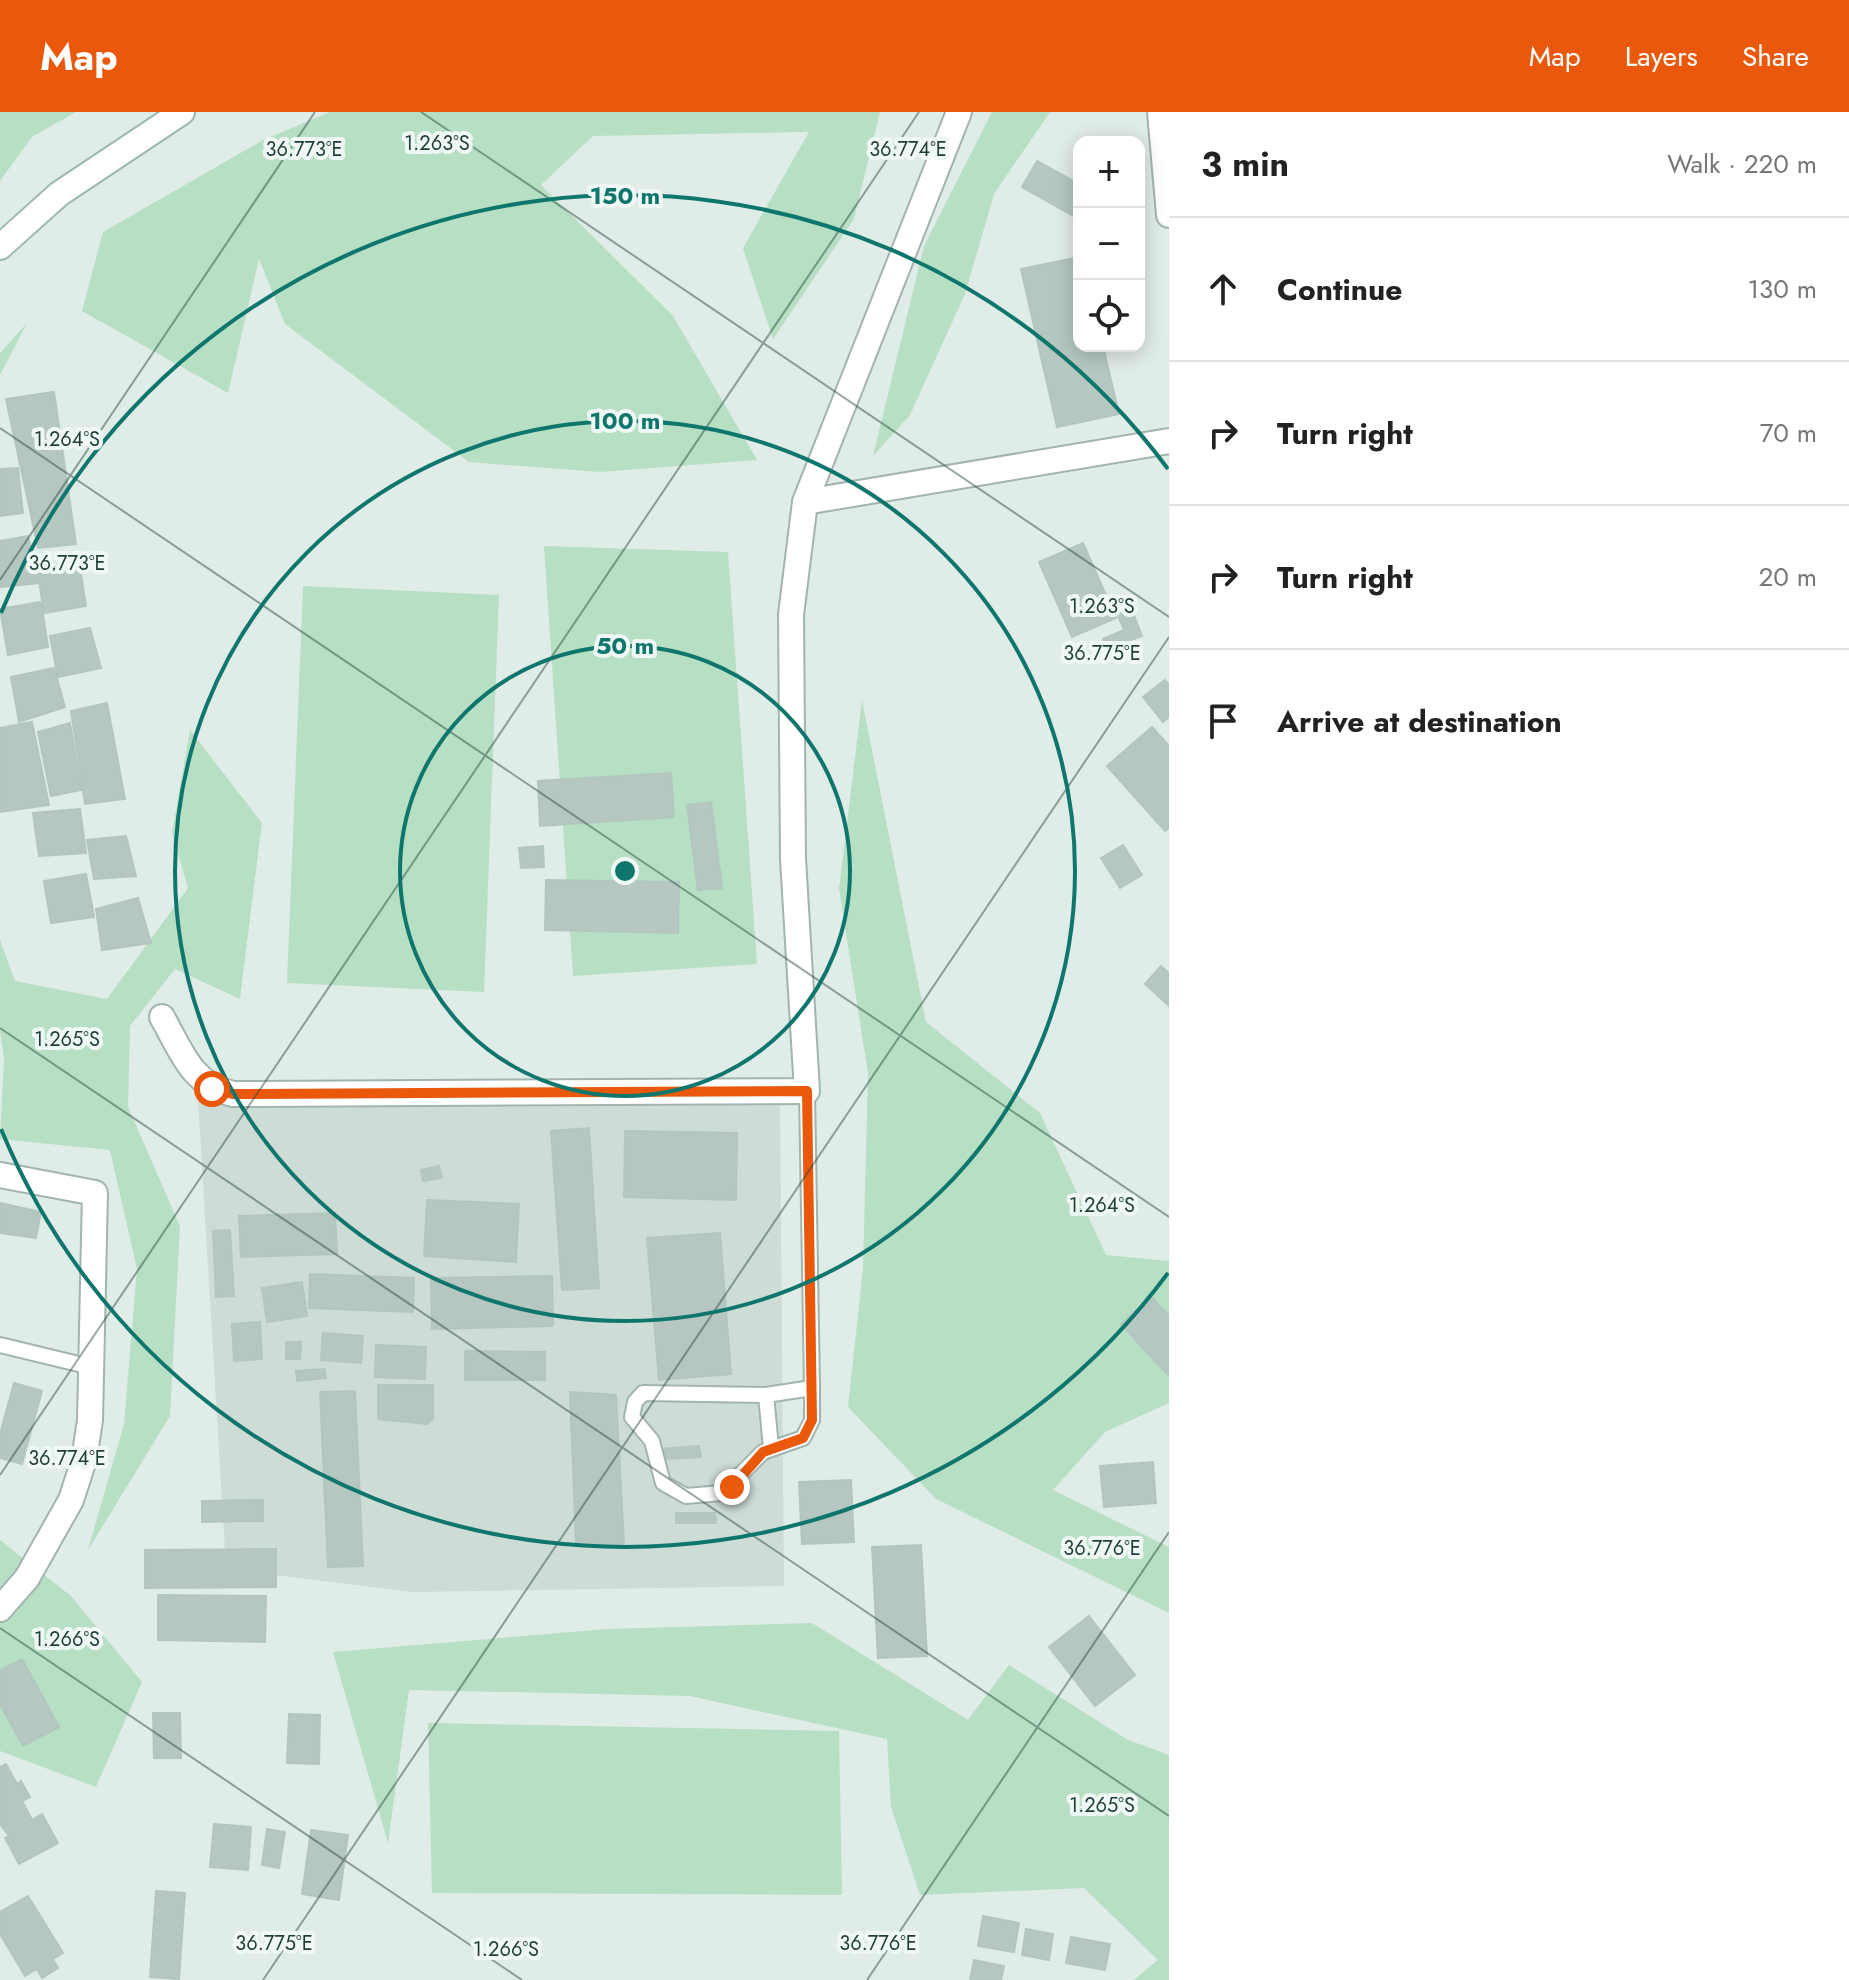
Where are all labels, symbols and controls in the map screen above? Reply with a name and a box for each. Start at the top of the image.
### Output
text: Map [40,29,118,84]
text: Map [1529,36,1581,77]
text: Layers [1625,36,1698,77]
text: Share [1742,36,1809,77]
text: 1.263°S [404,129,470,158]
text: 36.773°E [266,135,342,164]
text: 36.774°E [869,135,947,164]
map controls [1073,136,1145,352]
button: + [1073,136,1145,208]
text: 3 min [1201,140,1289,189]
text: Walk · 220 m [1667,145,1817,183]
text: 150 m [590,178,660,213]
button: − [1073,208,1145,280]
icon: ahead [1201,267,1245,311]
text: Continue [1277,268,1403,311]
text: 130 m [1747,270,1817,308]
button: locate [1073,280,1145,352]
text: 100 m [590,403,660,438]
icon: right [1201,411,1245,455]
text: Turn right [1277,412,1413,455]
text: 70 m [1760,414,1817,452]
text: 1.264°S [34,425,100,454]
text: 36.773°E [29,549,105,578]
icon: right [1201,555,1245,599]
text: Turn right [1277,556,1413,599]
text: 20 m [1759,558,1817,596]
text: 1.263°S [1069,592,1135,621]
text: 50 m [596,628,654,663]
text: 36.775°E [1063,639,1141,668]
icon: arrive [1201,699,1245,743]
text: Arrive at destination [1277,700,1562,743]
centre of rings [611,857,639,885]
text: 1.265°S [34,1025,100,1054]
route start [194,1071,230,1107]
text: 1.264°S [1069,1191,1135,1220]
text: 36.774°E [28,1444,106,1473]
route end [714,1469,750,1505]
text: 36.776°E [1063,1534,1141,1563]
text: 1.266°S [34,1625,100,1654]
text: 1.265°S [1069,1791,1135,1820]
text: 36.775°E [235,1929,313,1958]
text: 36.776°E [839,1929,917,1958]
text: 1.266°S [473,1935,539,1964]

